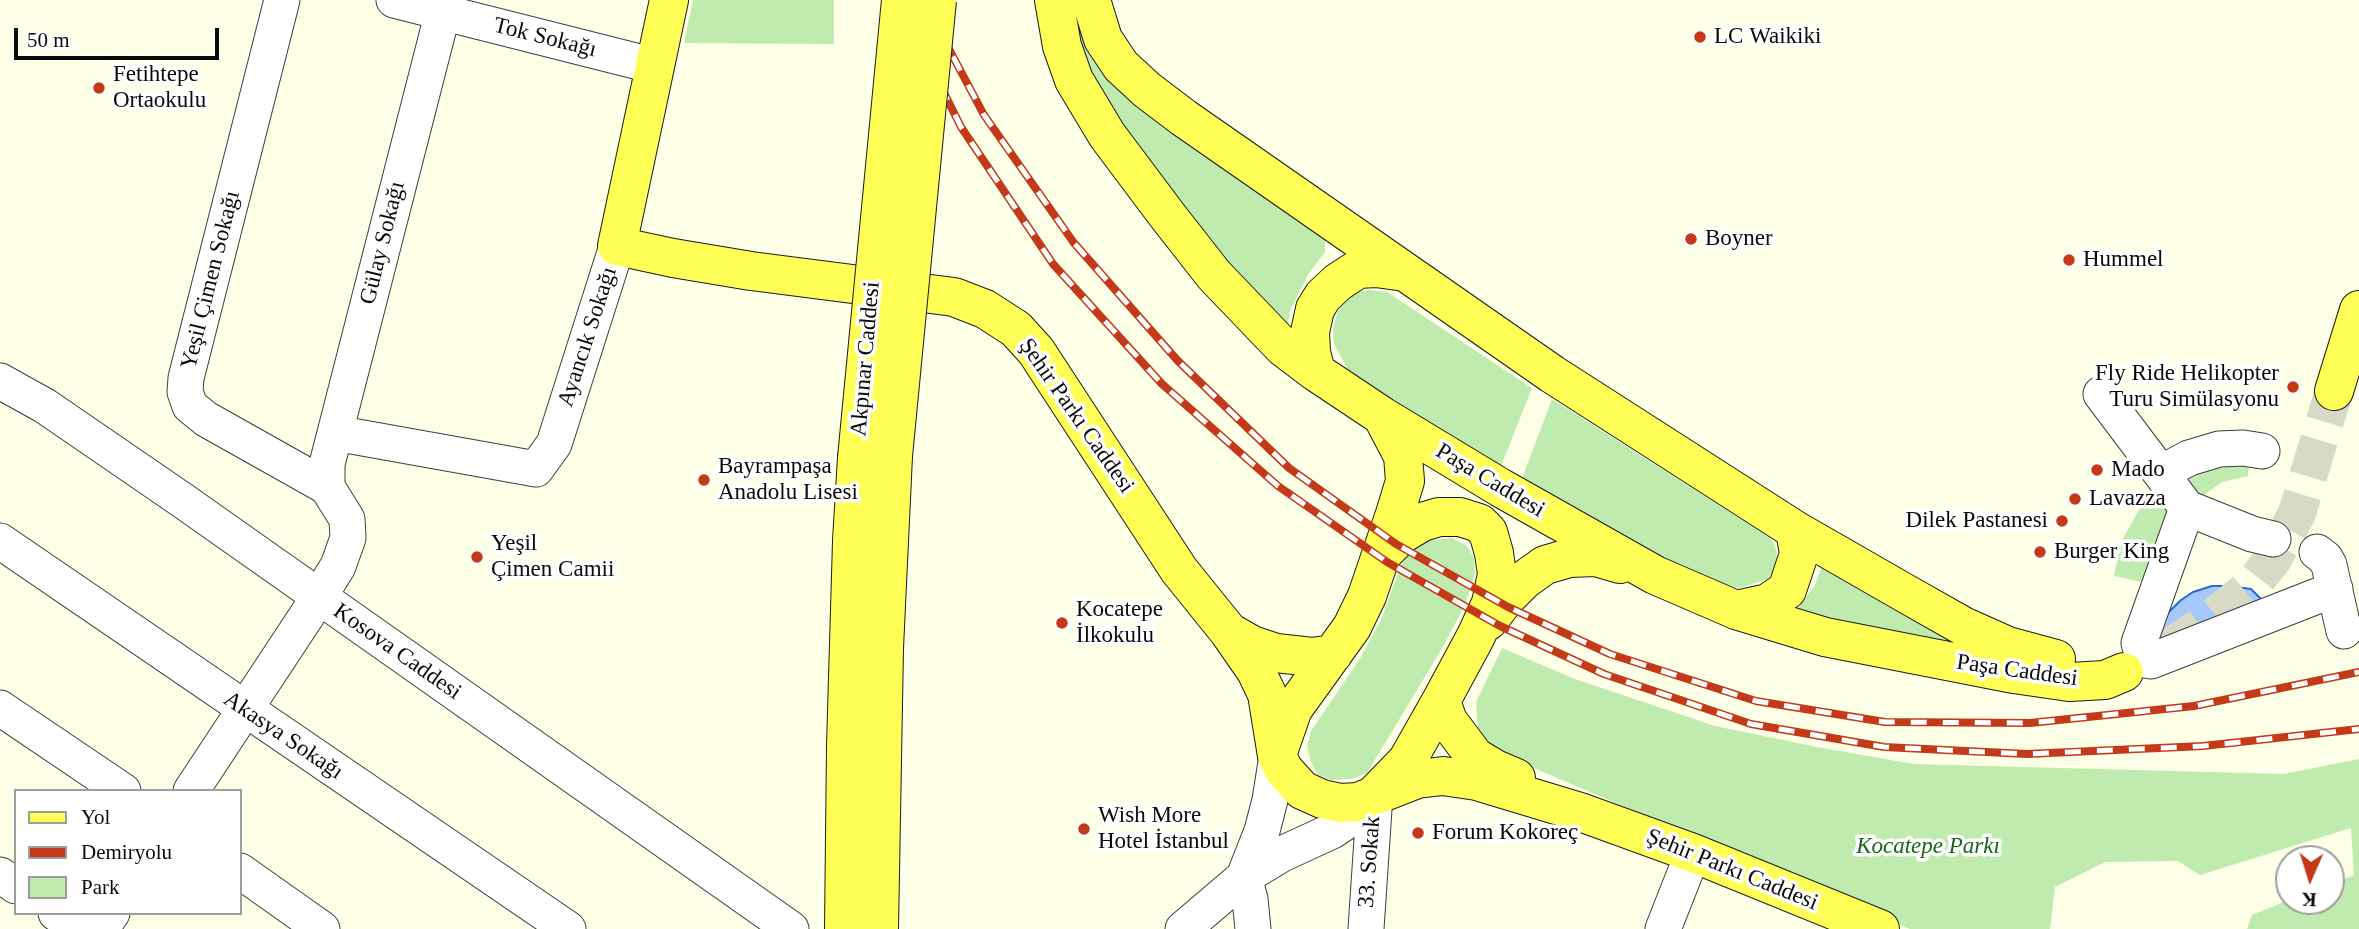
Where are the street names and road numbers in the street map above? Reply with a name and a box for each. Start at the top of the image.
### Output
street label: Tok Sokağı [491,12,599,64]
street label: Gülay Sokağı [354,179,412,307]
street label: Yeşil Çimen Sokağı [175,188,247,372]
street label: Ayancık Sokağı [552,264,624,410]
street label: Akpınar Caddesi [845,280,887,438]
street label: Şehir Parkı Caddesi [1012,333,1140,499]
street label: Paşa Caddesi [1431,438,1549,524]
street label: Kosova Caddesi [328,598,466,706]
street label: Paşa Caddesi [1955,649,2079,693]
street label: Akasya Sokağı [218,686,348,786]
street label: 33. Sokak [1353,815,1387,909]
street label: Şehir Parkı Caddesi [1642,823,1822,917]

